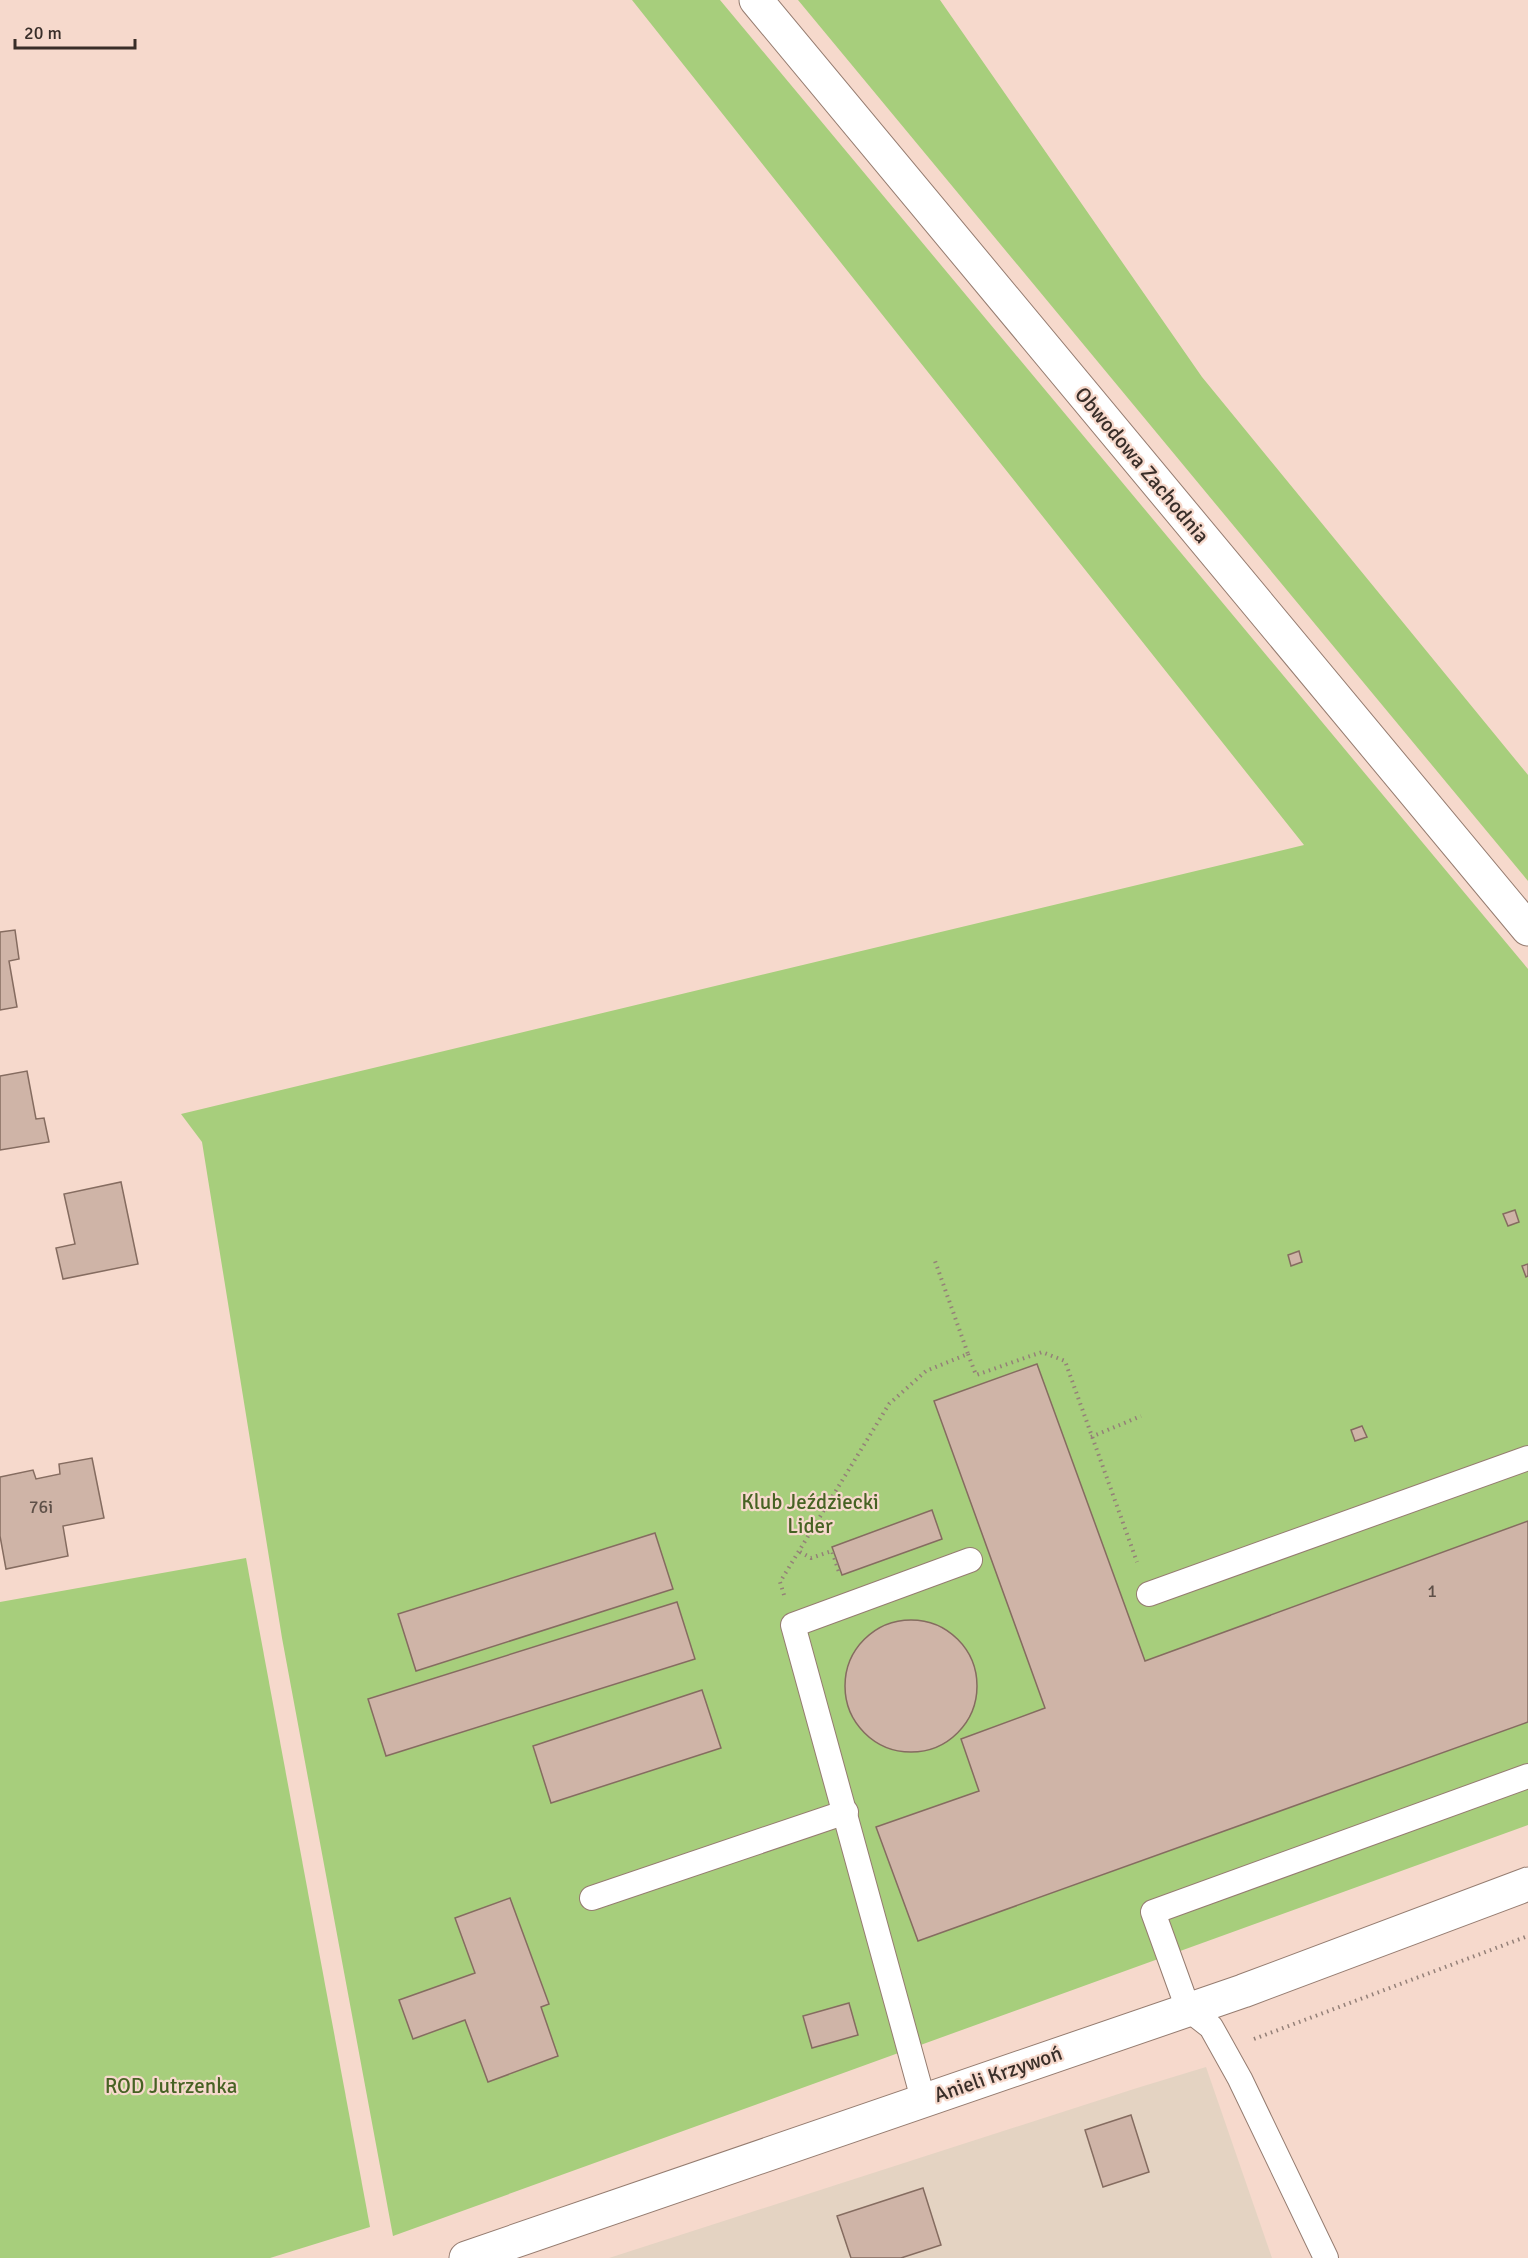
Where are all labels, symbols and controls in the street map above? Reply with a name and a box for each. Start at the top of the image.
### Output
scale bar [15,12,135,50]
text: 20 m [24,22,62,44]
street label: Obwodowa Zachodnia [1069,382,1215,548]
park label: Klub Jeździecki Lider [741,1489,879,1539]
house number: 76i [29,1496,53,1518]
house number: 1 [1427,1580,1437,1602]
street label: Anieli Krzywoń [931,2040,1065,2108]
park label: ROD Jutrzenka [105,2073,237,2099]

